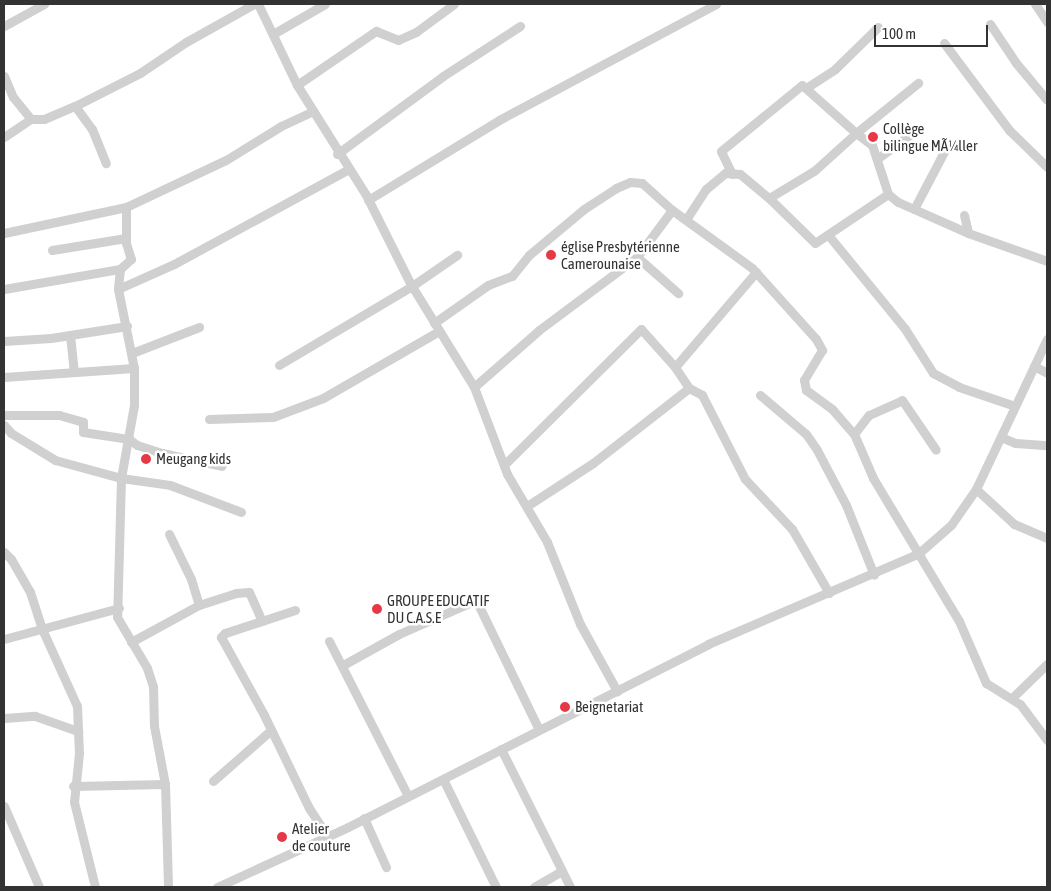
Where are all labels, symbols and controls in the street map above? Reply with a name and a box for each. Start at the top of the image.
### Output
scale bar [876,15,990,47]
text: 100 m [882,25,916,42]
place label: Collège bilingue MÃ¼ller [883,119,977,154]
marker: Collège bilingue MÃ¼ller [867,131,879,143]
place label: église Presbytérienne Camerounaise [561,237,680,272]
marker: église Presbytérienne Camerounaise [545,249,557,261]
place label: Meugang kids [156,450,231,468]
marker: Meugang kids [140,453,152,465]
place label: GROUPE EDUCATIF DU C.A.S.E [387,591,489,626]
marker: GROUPE EDUCATIF DU C.A.S.E [371,603,383,615]
place label: Beignetariat [575,698,643,716]
marker: Beignetariat [559,701,571,713]
place label: Atelier de couture [292,819,351,854]
marker: Atelier de couture [276,831,288,843]

